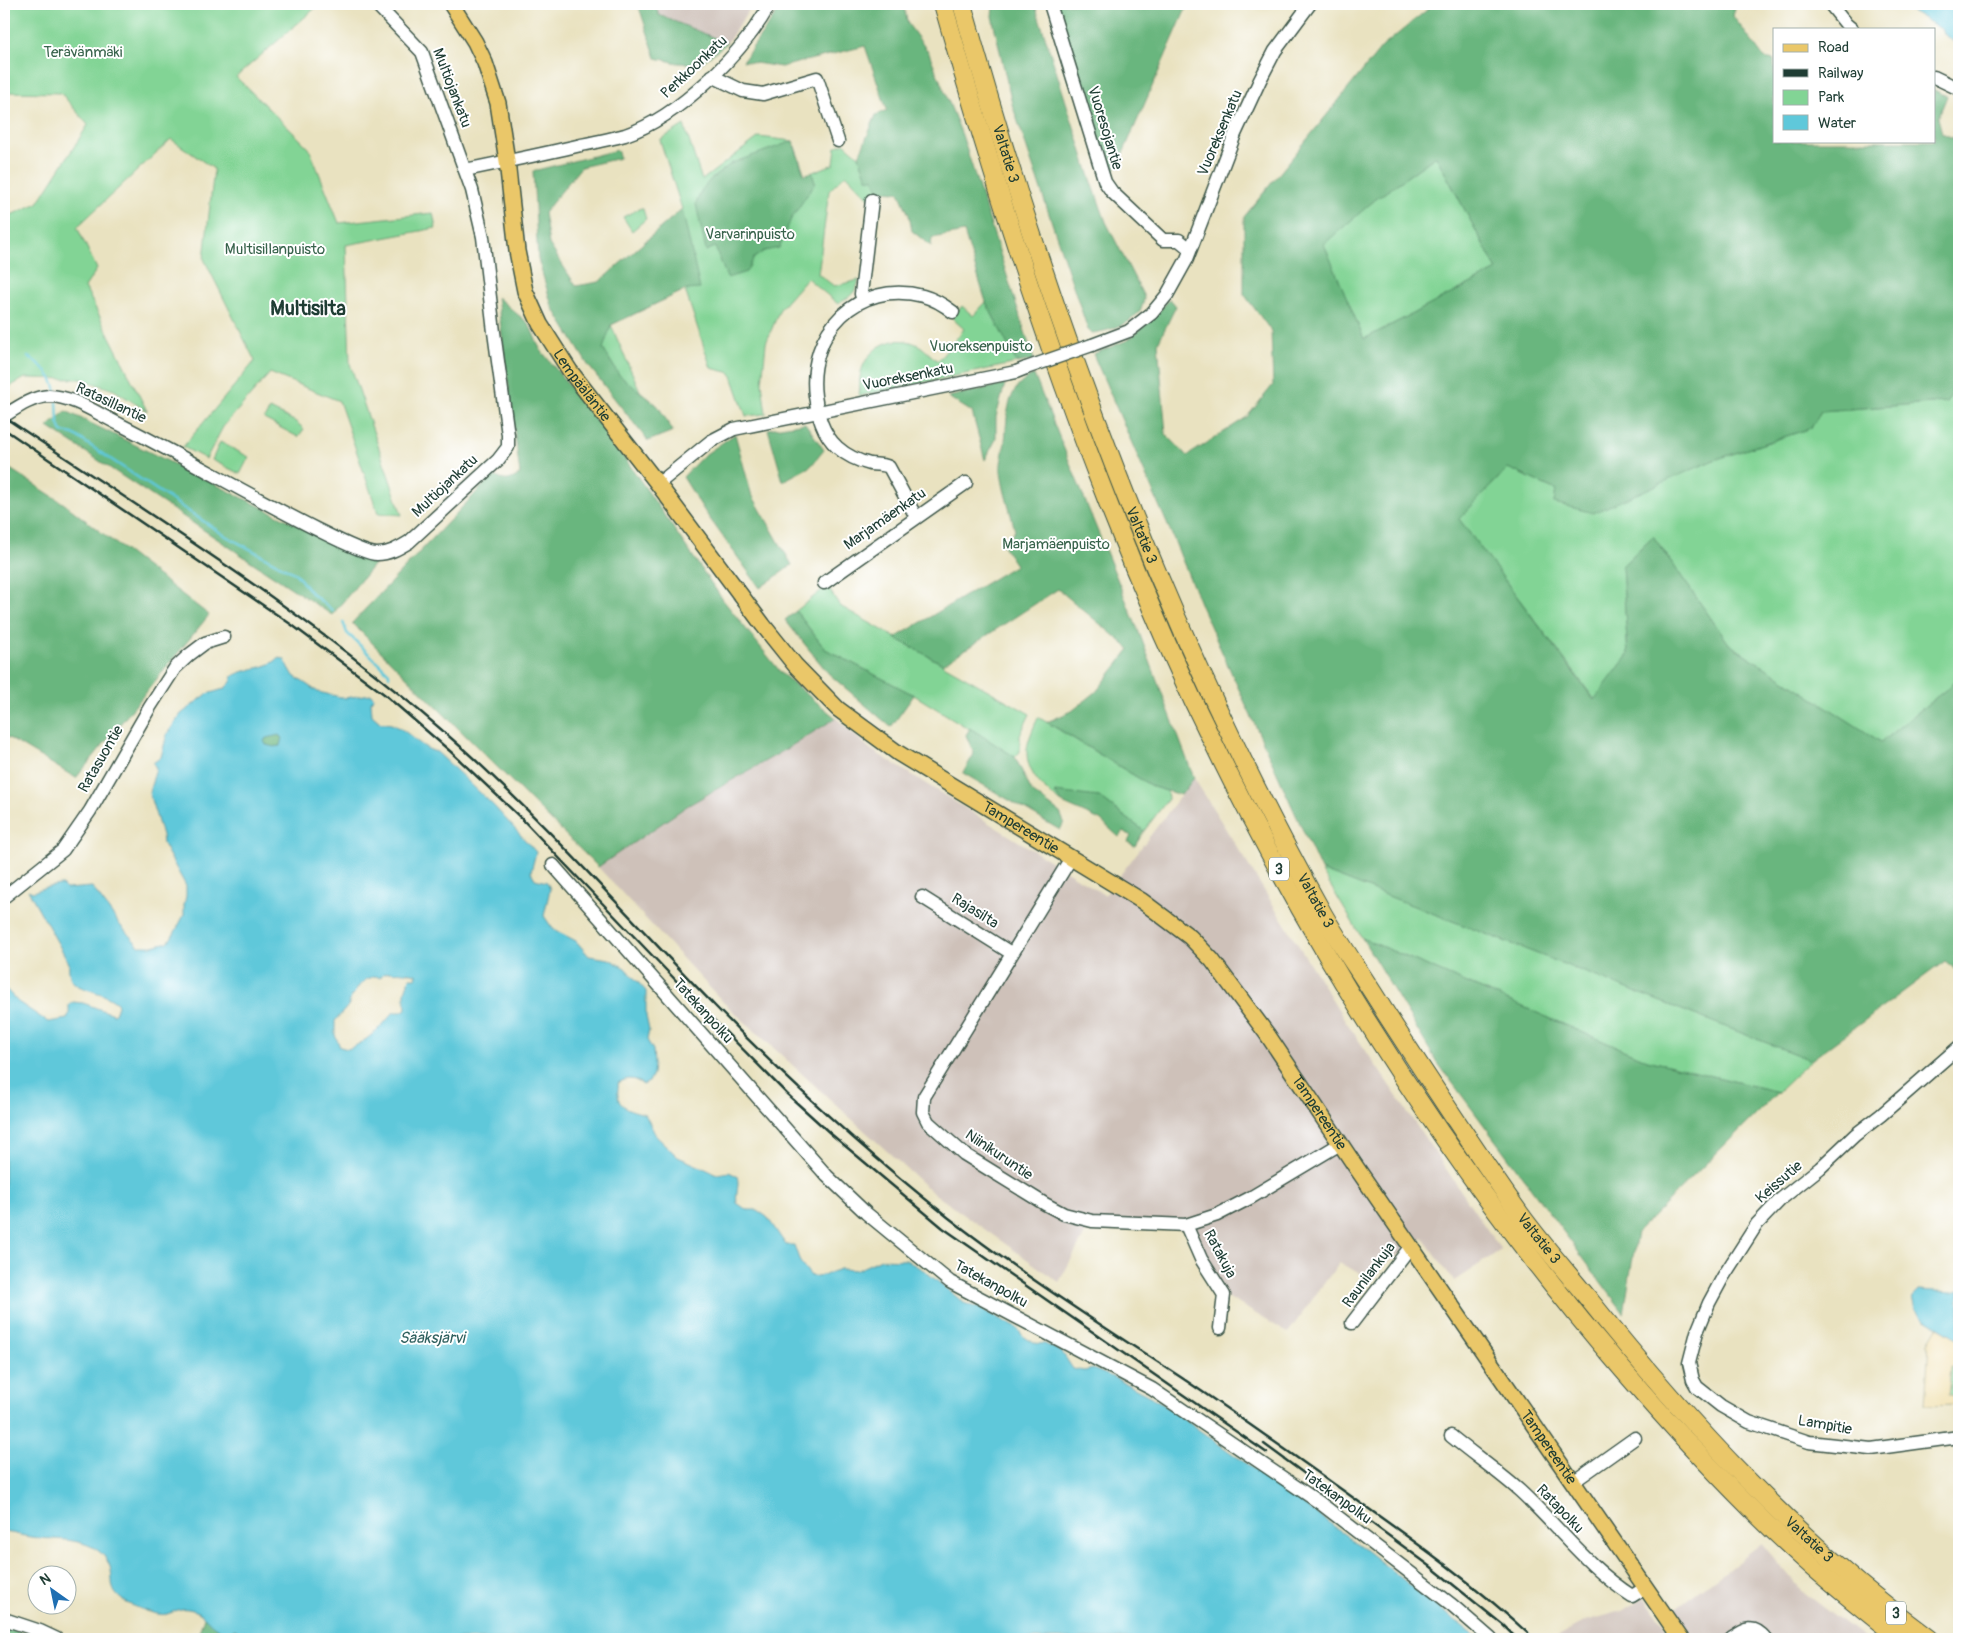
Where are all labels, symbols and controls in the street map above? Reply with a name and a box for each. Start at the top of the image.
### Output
legend [1773,28,1936,142]
street label: Perkkoonkatu [657,31,731,103]
text: Road [1818,38,1849,57]
park label: Terävänmäki [43,43,123,62]
street label: Multiojankatu [428,46,476,130]
text: Railway [1818,64,1864,83]
street label: Vuoresojantie [1083,84,1127,173]
street label: Vuoreksenkatu [1193,87,1247,179]
text: Park [1818,88,1845,107]
text: Water [1818,114,1857,133]
street label: Valtatie 3 [988,122,1024,185]
park label: Varvarinpuisto [705,225,795,244]
park label: Multisillanpuisto [225,240,325,259]
district label: Multisilta [270,296,346,321]
park label: Vuoreksenpuisto [929,337,1033,356]
street label: Lempääläntie [549,346,616,426]
street label: Vuoreksenkatu [861,359,955,395]
street label: Ratasillantie [73,378,150,428]
street label: Multiojankatu [408,451,482,521]
street label: Marjamäenkatu [840,484,930,554]
street label: Valtatie 3 [1122,504,1162,566]
park label: Marjamäenpuisto [1002,535,1110,554]
street label: Ratasuontie [74,721,128,796]
street label: Tampereentie [979,797,1063,858]
road number: 3 [1269,858,1289,881]
street label: Valtatie 3 [1293,870,1339,931]
street label: Rajasilta [948,889,1002,933]
street label: Tatekanpolku [669,974,737,1048]
street label: Tampereentie [1287,1071,1352,1154]
street label: Niinikuruntie [962,1125,1037,1185]
street label: Keissutie [1752,1156,1807,1208]
street label: Valtatie 3 [1513,1209,1565,1268]
street label: Ratakuja [1199,1226,1241,1282]
street label: Raunilankuja [1338,1239,1400,1311]
street label: Tatekanpolku [951,1256,1031,1312]
water label: Sääksjärvi [399,1328,467,1348]
street label: Tampereentie [1517,1406,1581,1489]
street label: Lampitie [1796,1411,1854,1439]
street label: Tatekanpolku [1299,1465,1375,1529]
street label: Ratapolku [1532,1481,1588,1537]
street label: Valtatie 3 [1781,1512,1838,1567]
north arrow [28,1566,78,1616]
text: N [37,1570,54,1589]
road number: 3 [1886,1602,1906,1625]

